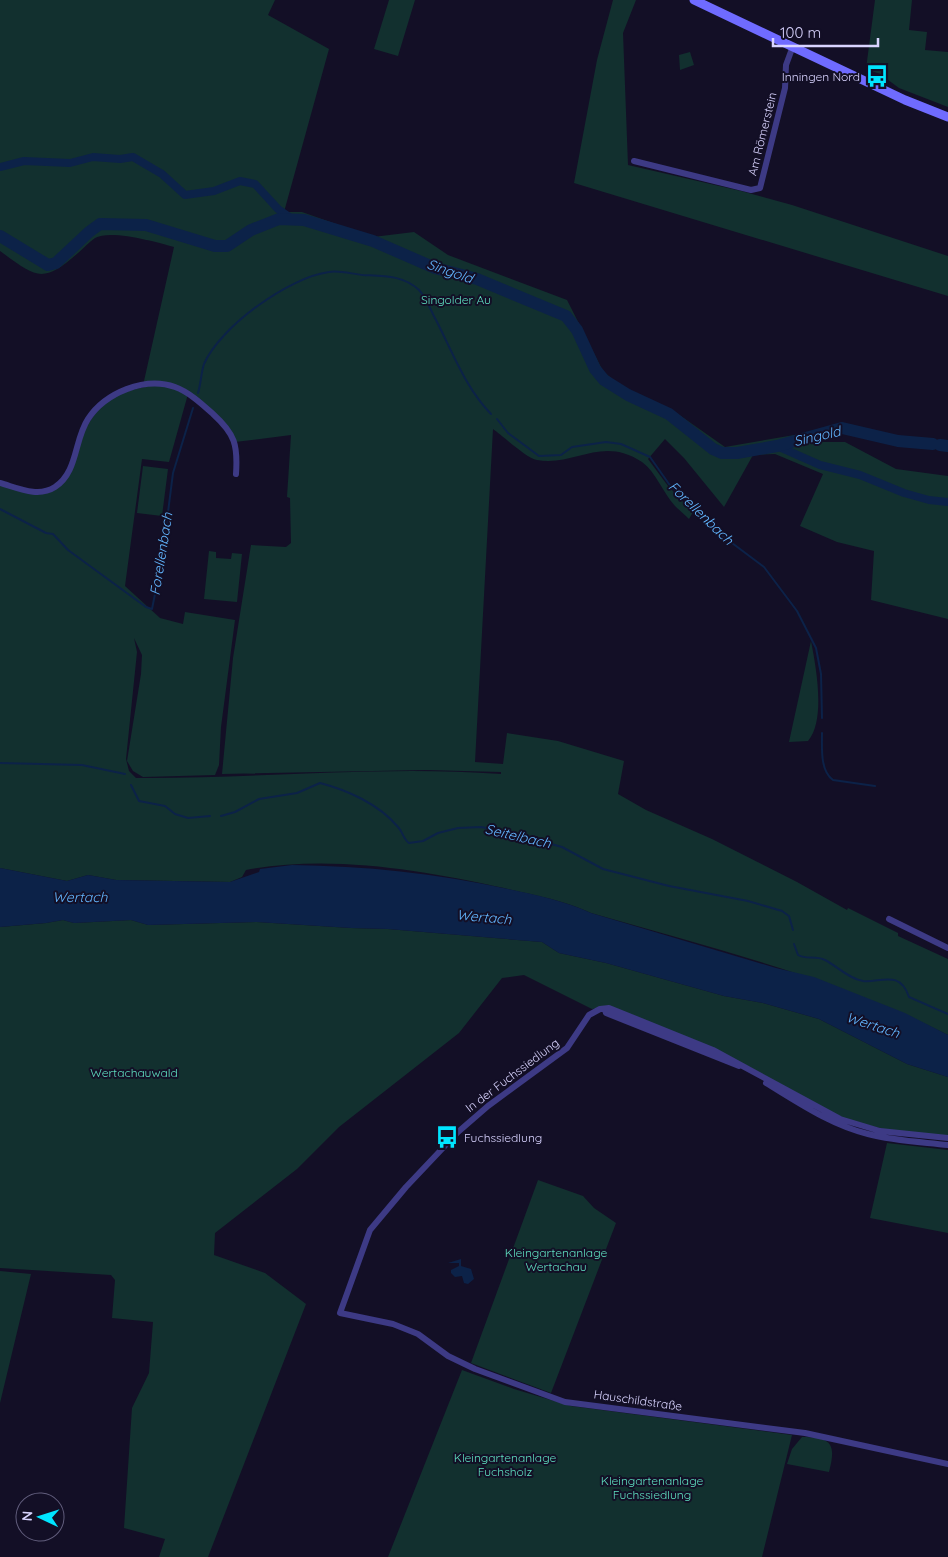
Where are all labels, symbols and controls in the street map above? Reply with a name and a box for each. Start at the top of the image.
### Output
scale bar [773,15,878,47]
text: 100 m [780,23,821,42]
bus stop icon: Inningen Nord [864,63,890,89]
place label: Inningen Nord [782,69,860,84]
street label: Am Römerstein [744,91,780,177]
water label: Singold [425,255,477,288]
park label: Singolder Au [421,292,491,307]
water label: Singold [792,422,844,450]
water label: Forellenbach [665,477,738,549]
water label: Forellenbach [146,510,177,597]
water label: Seitelbach [483,820,554,853]
water label: Wertach [52,888,109,906]
water label: Wertach [456,906,513,928]
water label: Wertach [844,1008,903,1042]
street label: In der Fuchssiedlung [462,1035,562,1115]
park label: Wertachauwald [90,1065,178,1080]
bus stop icon: Fuchssiedlung [434,1124,460,1150]
place label: Fuchssiedlung [464,1130,542,1145]
park label: Kleingartenanlage Wertachau [505,1245,607,1274]
street label: Hauschildstraße [593,1386,683,1414]
park label: Kleingartenanlage Fuchsholz [454,1450,556,1479]
park label: Kleingartenanlage Fuchssiedlung [601,1473,703,1502]
north arrow [15,1492,65,1542]
text: N [18,1510,36,1522]

